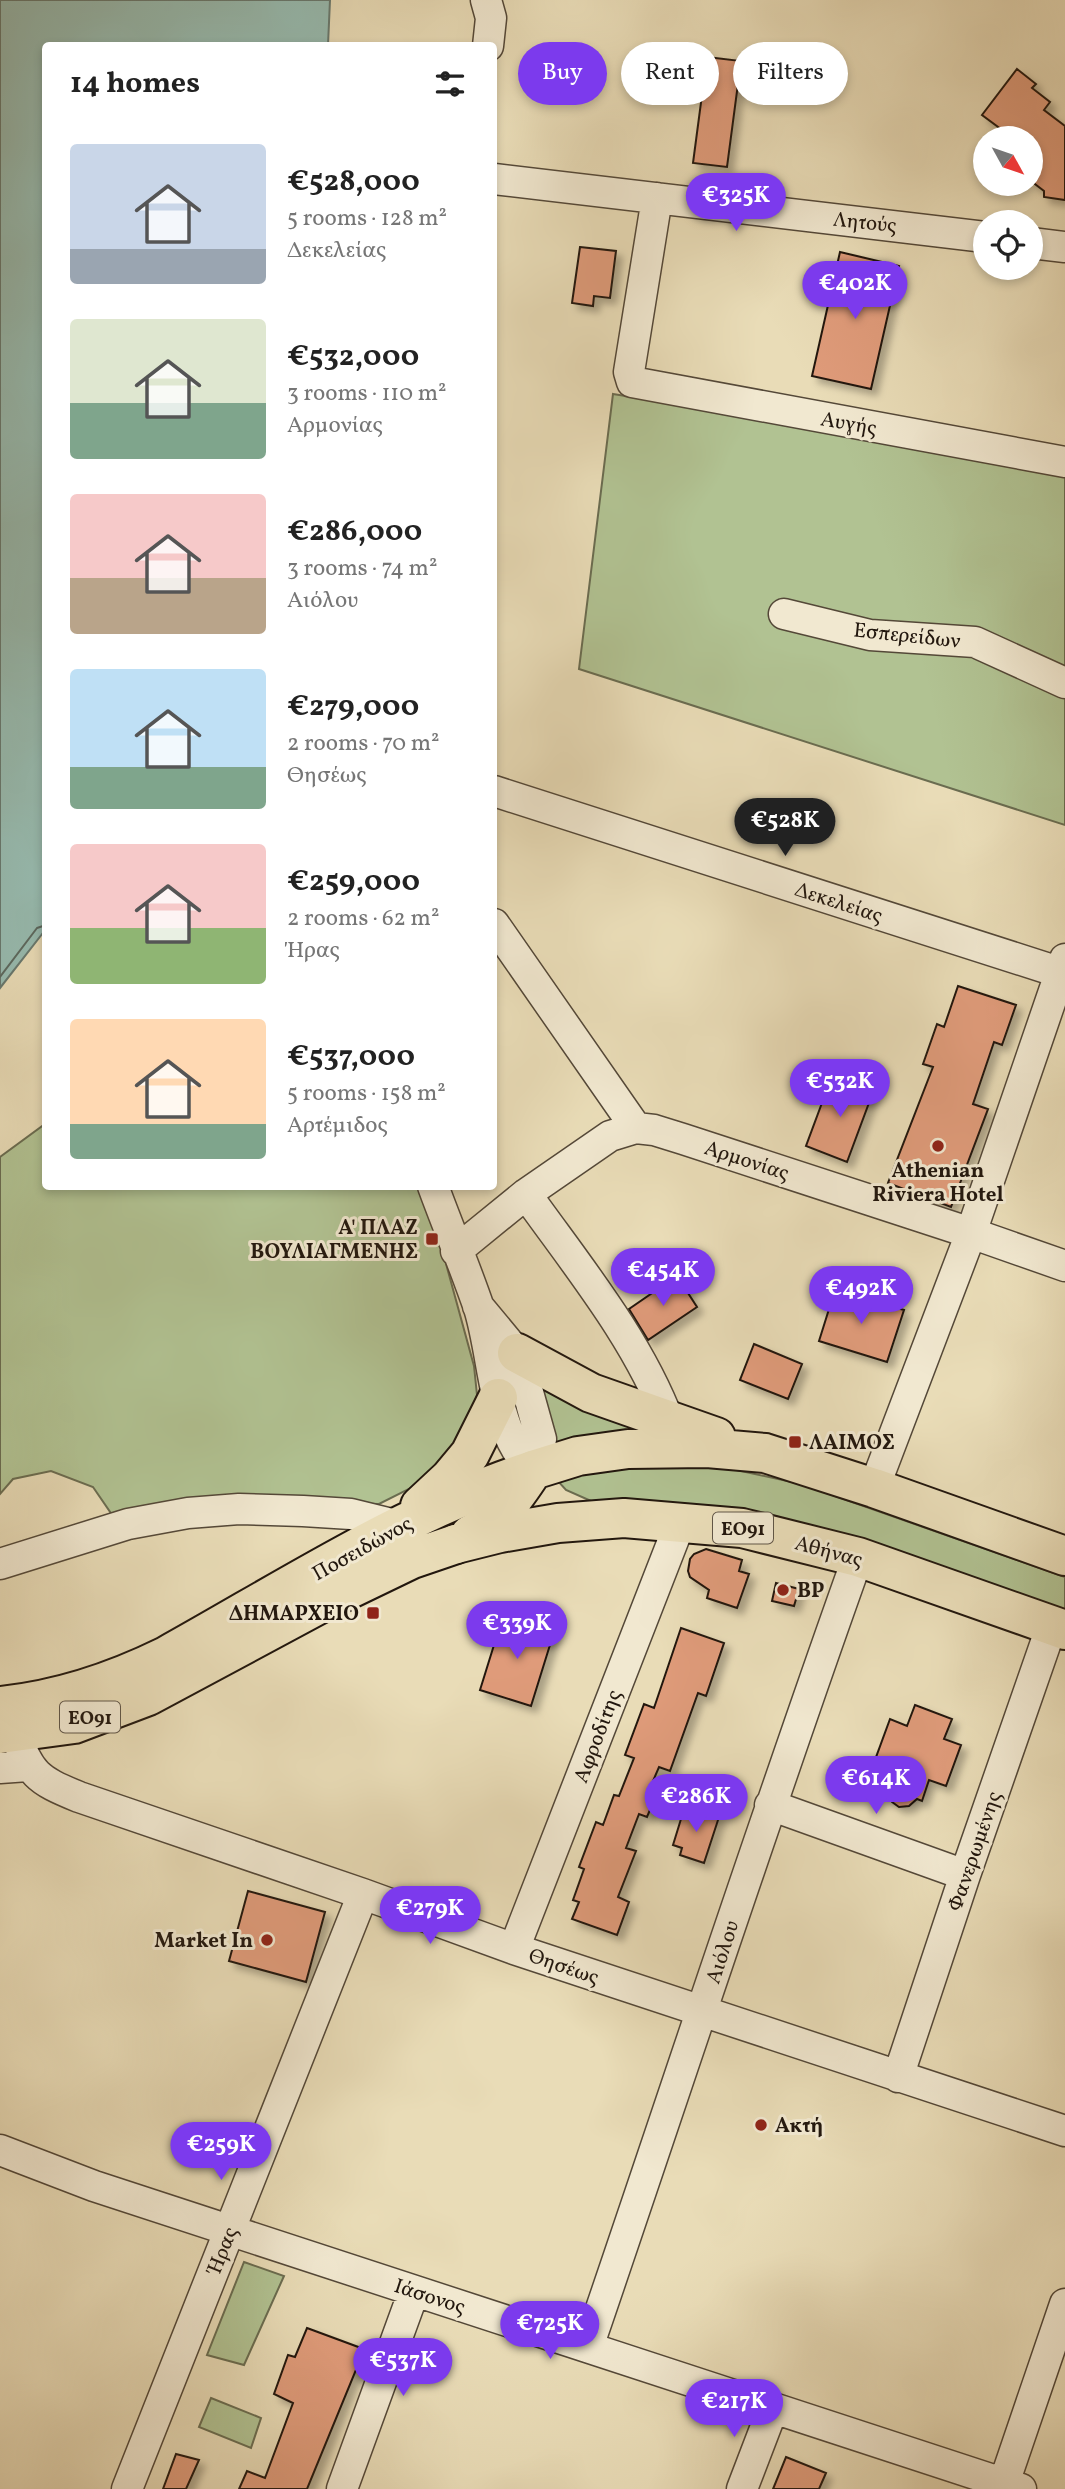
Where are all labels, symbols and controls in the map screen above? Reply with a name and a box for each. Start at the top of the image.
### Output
chip: Buy [518,42,607,105]
chip: Rent [621,42,719,105]
chip: Filters [733,42,848,105]
text: 14 homes [70,63,200,105]
icon: filters [431,65,469,103]
north arrow [973,126,1043,196]
map controls [973,126,1043,280]
text: €528,000 [287,161,420,203]
icon: home [126,172,210,256]
pin: €325K [687,174,785,233]
text: €325K [702,180,770,212]
text: 5 rooms · 128 m² [287,203,447,235]
street label: Λητούς [832,206,898,241]
button: locate [973,210,1043,280]
text: Δεκελείας [287,235,386,267]
pin: €402K [806,262,904,321]
text: €402K [818,268,892,300]
text: €532,000 [287,336,419,378]
icon: home [126,347,210,431]
text: 3 rooms · 110 m² [287,378,447,410]
street label: Αυγής [818,405,879,444]
text: Αρμονίας [287,410,383,442]
text: €286,000 [287,511,422,553]
icon: home [126,522,210,606]
text: 3 rooms · 74 m² [287,553,437,585]
text: Αιόλου [287,585,358,617]
street label: Εσπερείδων [852,616,962,657]
text: €279,000 [287,686,419,728]
icon: home [126,697,210,781]
text: 2 rooms · 70 m² [287,728,440,760]
text: Θησέως [287,760,367,792]
pin: €528K [736,798,834,858]
text: €528K [750,805,820,837]
text: €259,000 [287,861,420,903]
icon: home [126,872,210,956]
street label: Δεκελείας [791,876,886,931]
text: 2 rooms · 62 m² [287,903,439,935]
text: Ήρας [287,935,340,967]
text: €537,000 [287,1036,415,1078]
icon: home [126,1047,210,1131]
pin: €532K [791,1060,889,1119]
text: €532K [806,1066,874,1098]
text: 5 rooms · 158 m² [287,1078,446,1110]
text: Αρτέμιδος [287,1110,388,1142]
street label: Αρμονίας [700,1134,793,1189]
marker: Athenian Riviera Hotel [930,1138,946,1154]
place label: Athenian Riviera Hotel [872,1157,1004,1210]
place label: Α' ΠΛΑΖ ΒΟΥΛΙΑΓΜΕΝΗΣ [250,1214,418,1267]
marker: Α' ΠΛΑΖ ΒΟΥΛΙΑΓΜΕΝΗΣ [424,1231,440,1247]
pin: €454K [614,1248,712,1308]
text: €454K [627,1255,699,1287]
pin: €492K [812,1266,910,1326]
text: €492K [825,1273,897,1305]
place label: ΛΑΙΜΟΣ [809,1429,895,1458]
marker: ΛΑΙΜΟΣ [787,1434,803,1450]
street label: Ποσειδώνος [307,1510,418,1589]
road number: ΕΟ91 [713,1512,773,1544]
street label: Αθήνας [791,1529,866,1575]
place label: BP [797,1577,825,1606]
marker: BP [775,1582,791,1598]
place label: ΔΗΜΑΡΧΕΙΟ [229,1600,359,1629]
pin: €339K [468,1602,566,1661]
marker: ΔΗΜΑΡΧΕΙΟ [365,1605,381,1621]
text: €339K [482,1608,552,1640]
street label: Αφροδίτης [567,1686,629,1787]
road number: ΕΟ91 [60,1702,120,1732]
pin: €614K [827,1756,925,1816]
text: €614K [841,1763,911,1795]
pin: €286K [647,1774,745,1834]
text: €286K [661,1781,731,1813]
street label: Φανερωμένης [941,1788,1009,1915]
pin: €279K [381,1886,479,1946]
text: €279K [396,1893,464,1925]
street label: Αιόλου [700,1917,747,1988]
place label: Market In [154,1927,253,1956]
marker: Market In [259,1932,275,1948]
street label: Θησέως [524,1942,603,1993]
place label: Ακτή [775,2112,823,2141]
marker: Ακτή [753,2117,769,2133]
pin: €259K [172,2122,270,2182]
text: €259K [186,2129,256,2161]
street label: Ήρας [200,2223,246,2280]
street label: Ιάσονος [390,2272,469,2323]
pin: €725K [501,2302,599,2361]
text: €725K [516,2308,584,2340]
pin: €537K [354,2338,452,2398]
text: €537K [369,2345,437,2377]
pin: €217K [685,2380,783,2439]
text: €217K [701,2386,767,2418]

